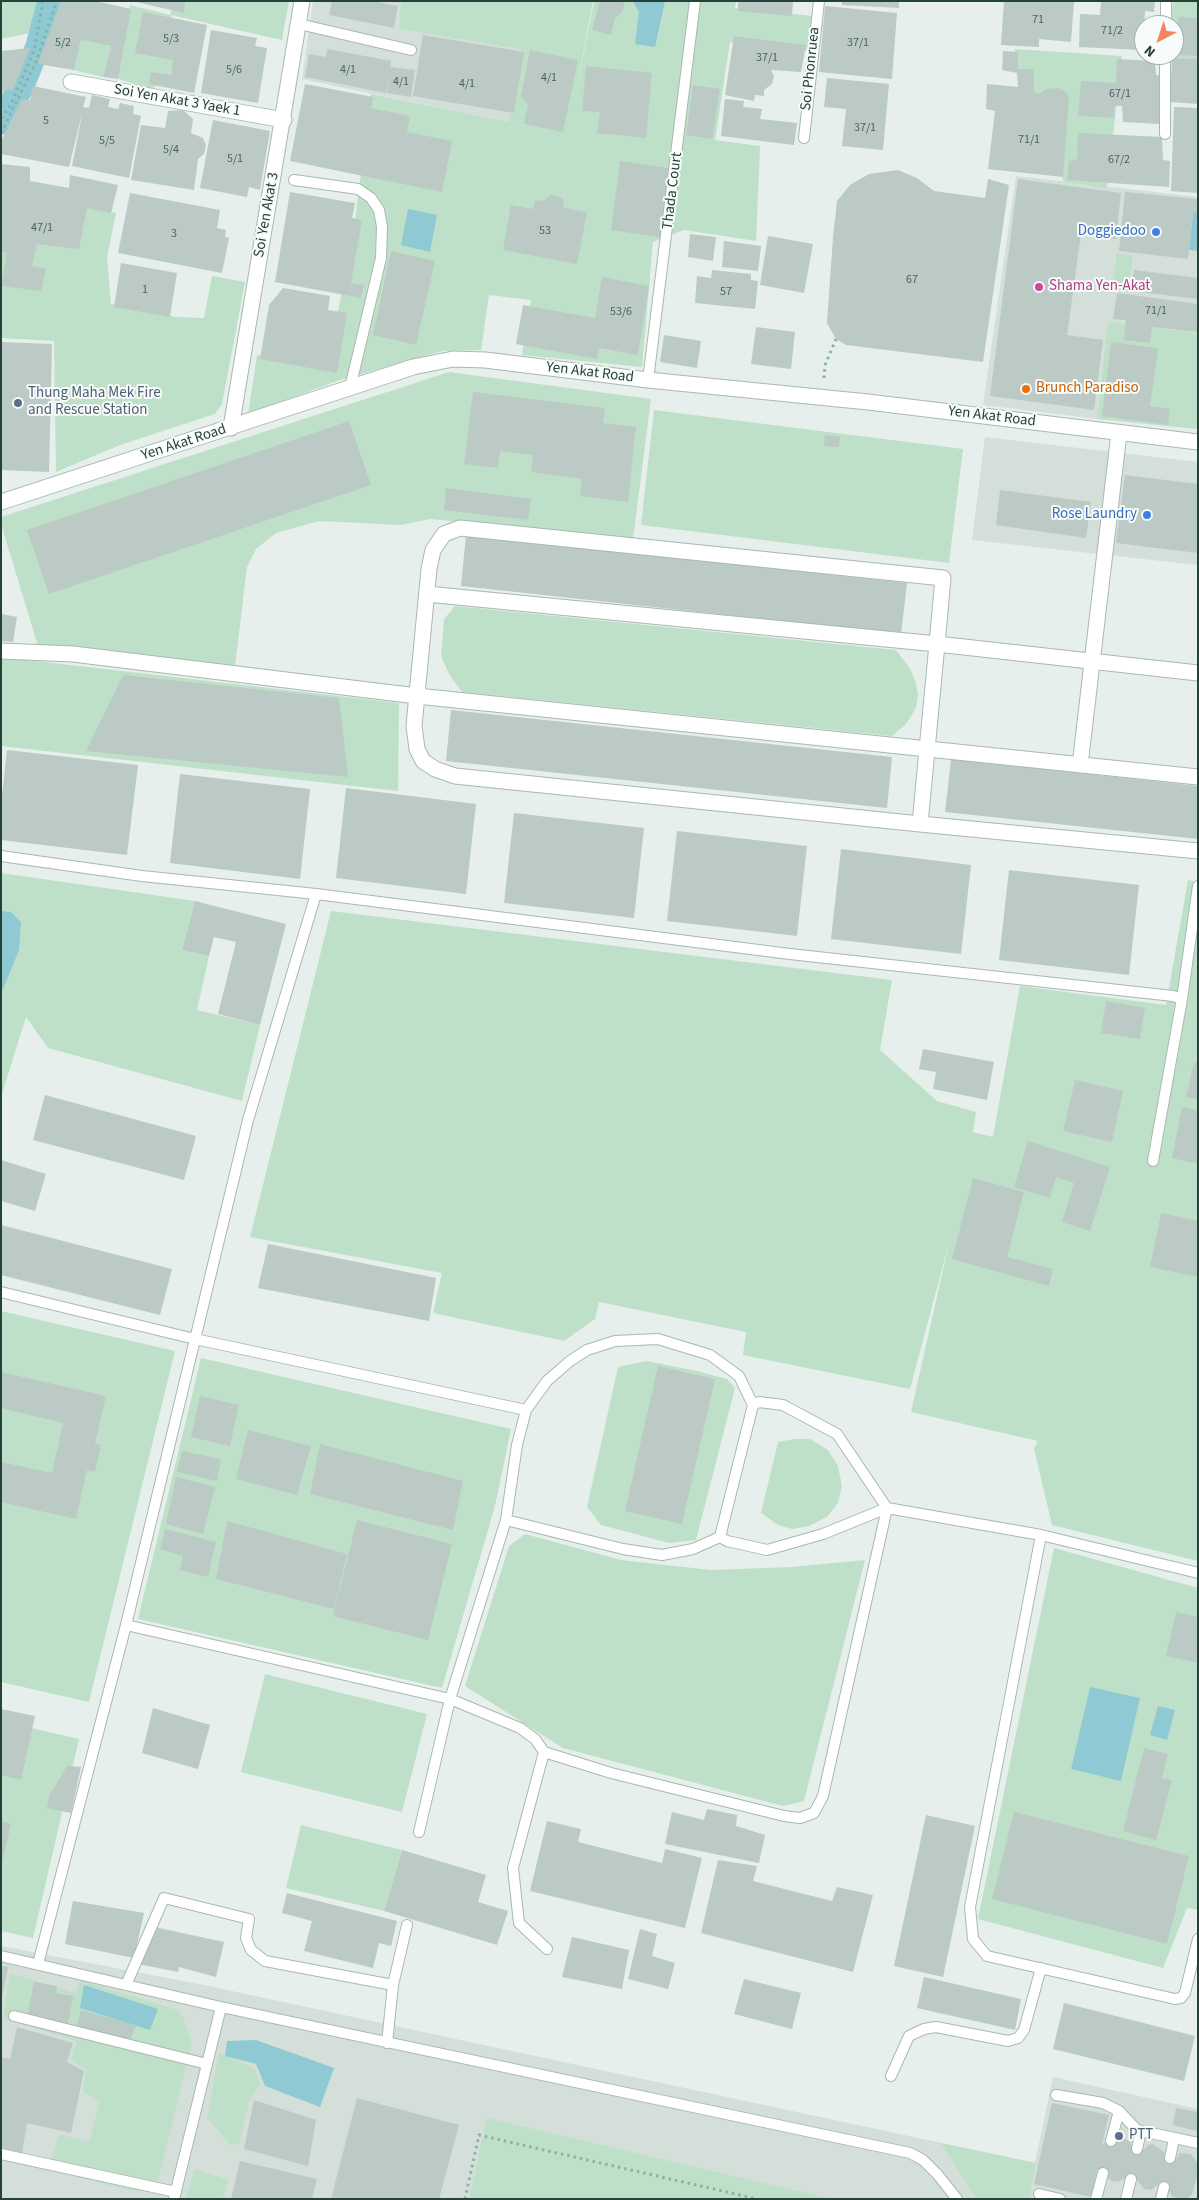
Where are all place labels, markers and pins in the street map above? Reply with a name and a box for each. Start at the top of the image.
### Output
place label: Doggiedoo [1078,223,1146,241]
marker: Doggiedoo [1150,226,1162,238]
place label: Shama Yen-Akat [1049,278,1150,296]
marker: Shama Yen-Akat [1033,281,1045,293]
place label: Brunch Paradiso [1036,380,1139,398]
marker: Brunch Paradiso [1020,383,1032,395]
place label: Thung Maha Mek Fire and Rescue Station [28,385,161,420]
marker: Thung Maha Mek Fire and Rescue Station [12,397,24,409]
place label: Rose Laundry [1052,506,1137,524]
marker: Rose Laundry [1141,509,1153,521]
place label: PTT [1129,2127,1153,2145]
marker: PTT [1113,2130,1125,2142]

